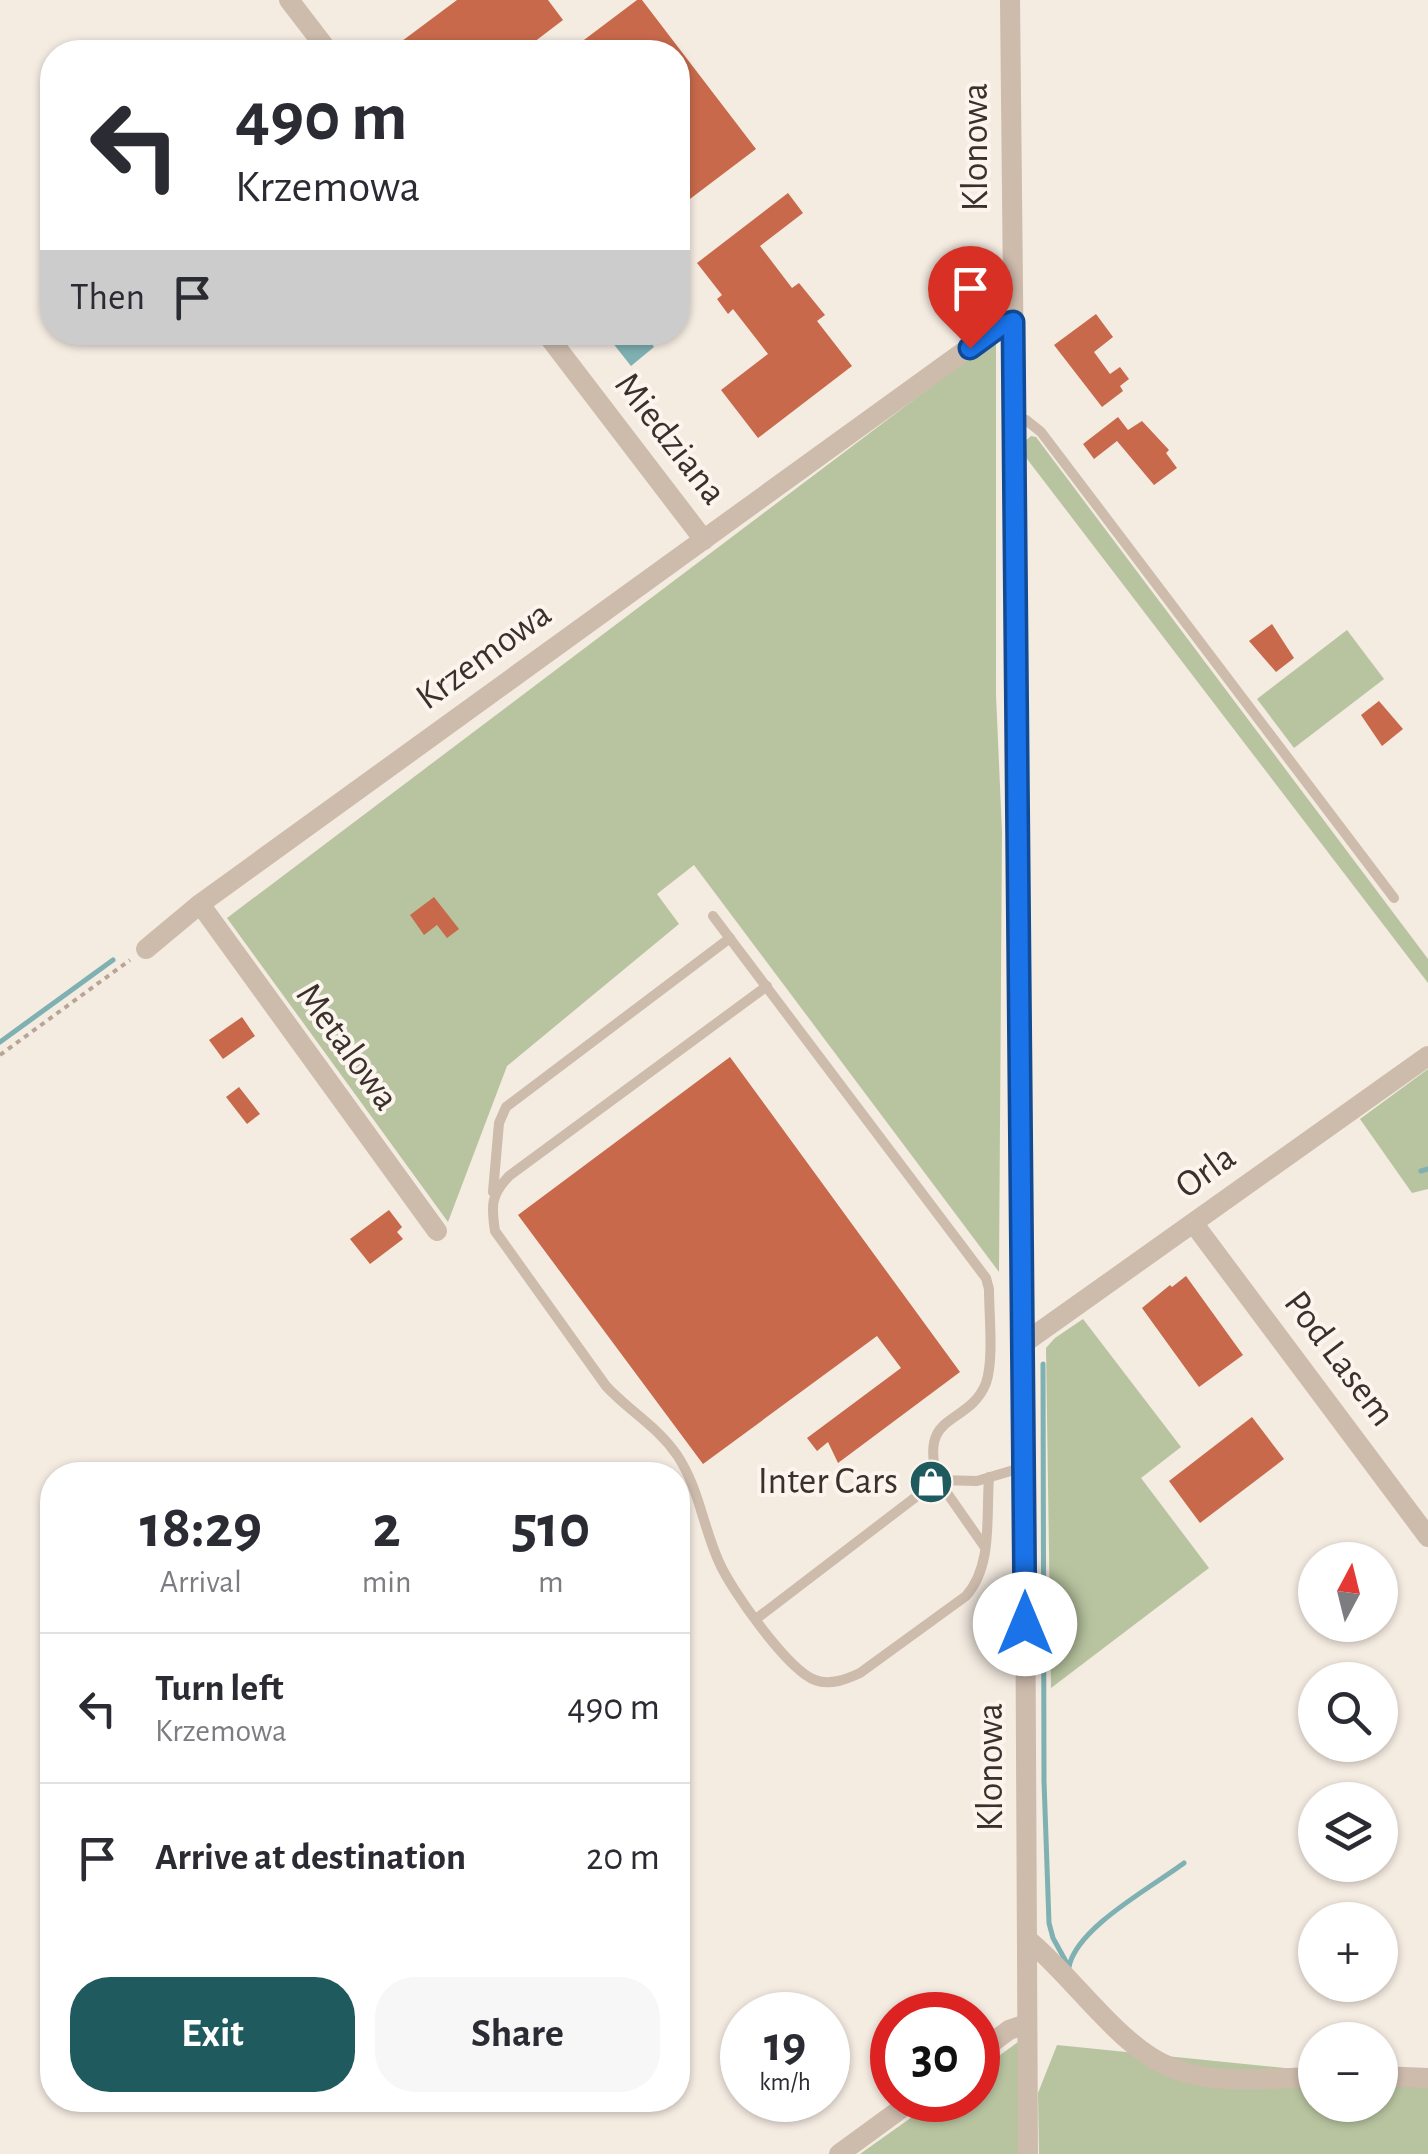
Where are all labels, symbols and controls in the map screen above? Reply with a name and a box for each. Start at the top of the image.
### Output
icon: left [70,80,200,210]
text: 490 m [235,83,408,153]
street label: Klonowa [957,83,995,211]
text: Krzemowa [235,165,420,210]
pin [928,246,1013,349]
icon: arrive [943,261,998,316]
icon: arrive [165,270,220,325]
text: Then [70,279,145,317]
street label: Miedziana [607,366,733,512]
street label: Krzemowa [410,595,558,717]
street label: Metalowa [289,977,405,1117]
street label: Orla [1169,1138,1243,1206]
street label: Pod Lasem [1276,1284,1402,1434]
shop icon: Inter Cars [908,1459,954,1505]
place label: Inter Cars [758,1463,898,1501]
text: 18:29 [140,1498,262,1558]
text: 2 [373,1498,401,1558]
text: 510 [511,1498,590,1558]
north arrow [1298,1542,1398,1642]
map controls [1298,1542,1398,2122]
text: Arrival [160,1566,242,1598]
text: min [362,1566,412,1598]
text: m [538,1566,564,1598]
position arrow [973,1572,1077,1676]
button: search [1298,1662,1398,1762]
text: Turn left [155,1670,283,1708]
icon: left [70,1681,125,1736]
text: 490 m [567,1689,660,1727]
street label: Klonowa [972,1703,1010,1831]
text: Krzemowa [155,1715,287,1747]
button: layers [1298,1782,1398,1882]
icon: arrive [70,1831,125,1886]
text: Arrive at destination [155,1839,466,1877]
text: 20 m [586,1839,660,1877]
button: + [1298,1902,1398,2002]
button: Exit [70,1977,355,2092]
button: Share [375,1977,660,2092]
speed limit sign: 30 [870,1992,1000,2122]
text: 19 [764,2020,806,2070]
button: − [1298,2022,1398,2122]
text: km/h [759,2070,811,2095]

